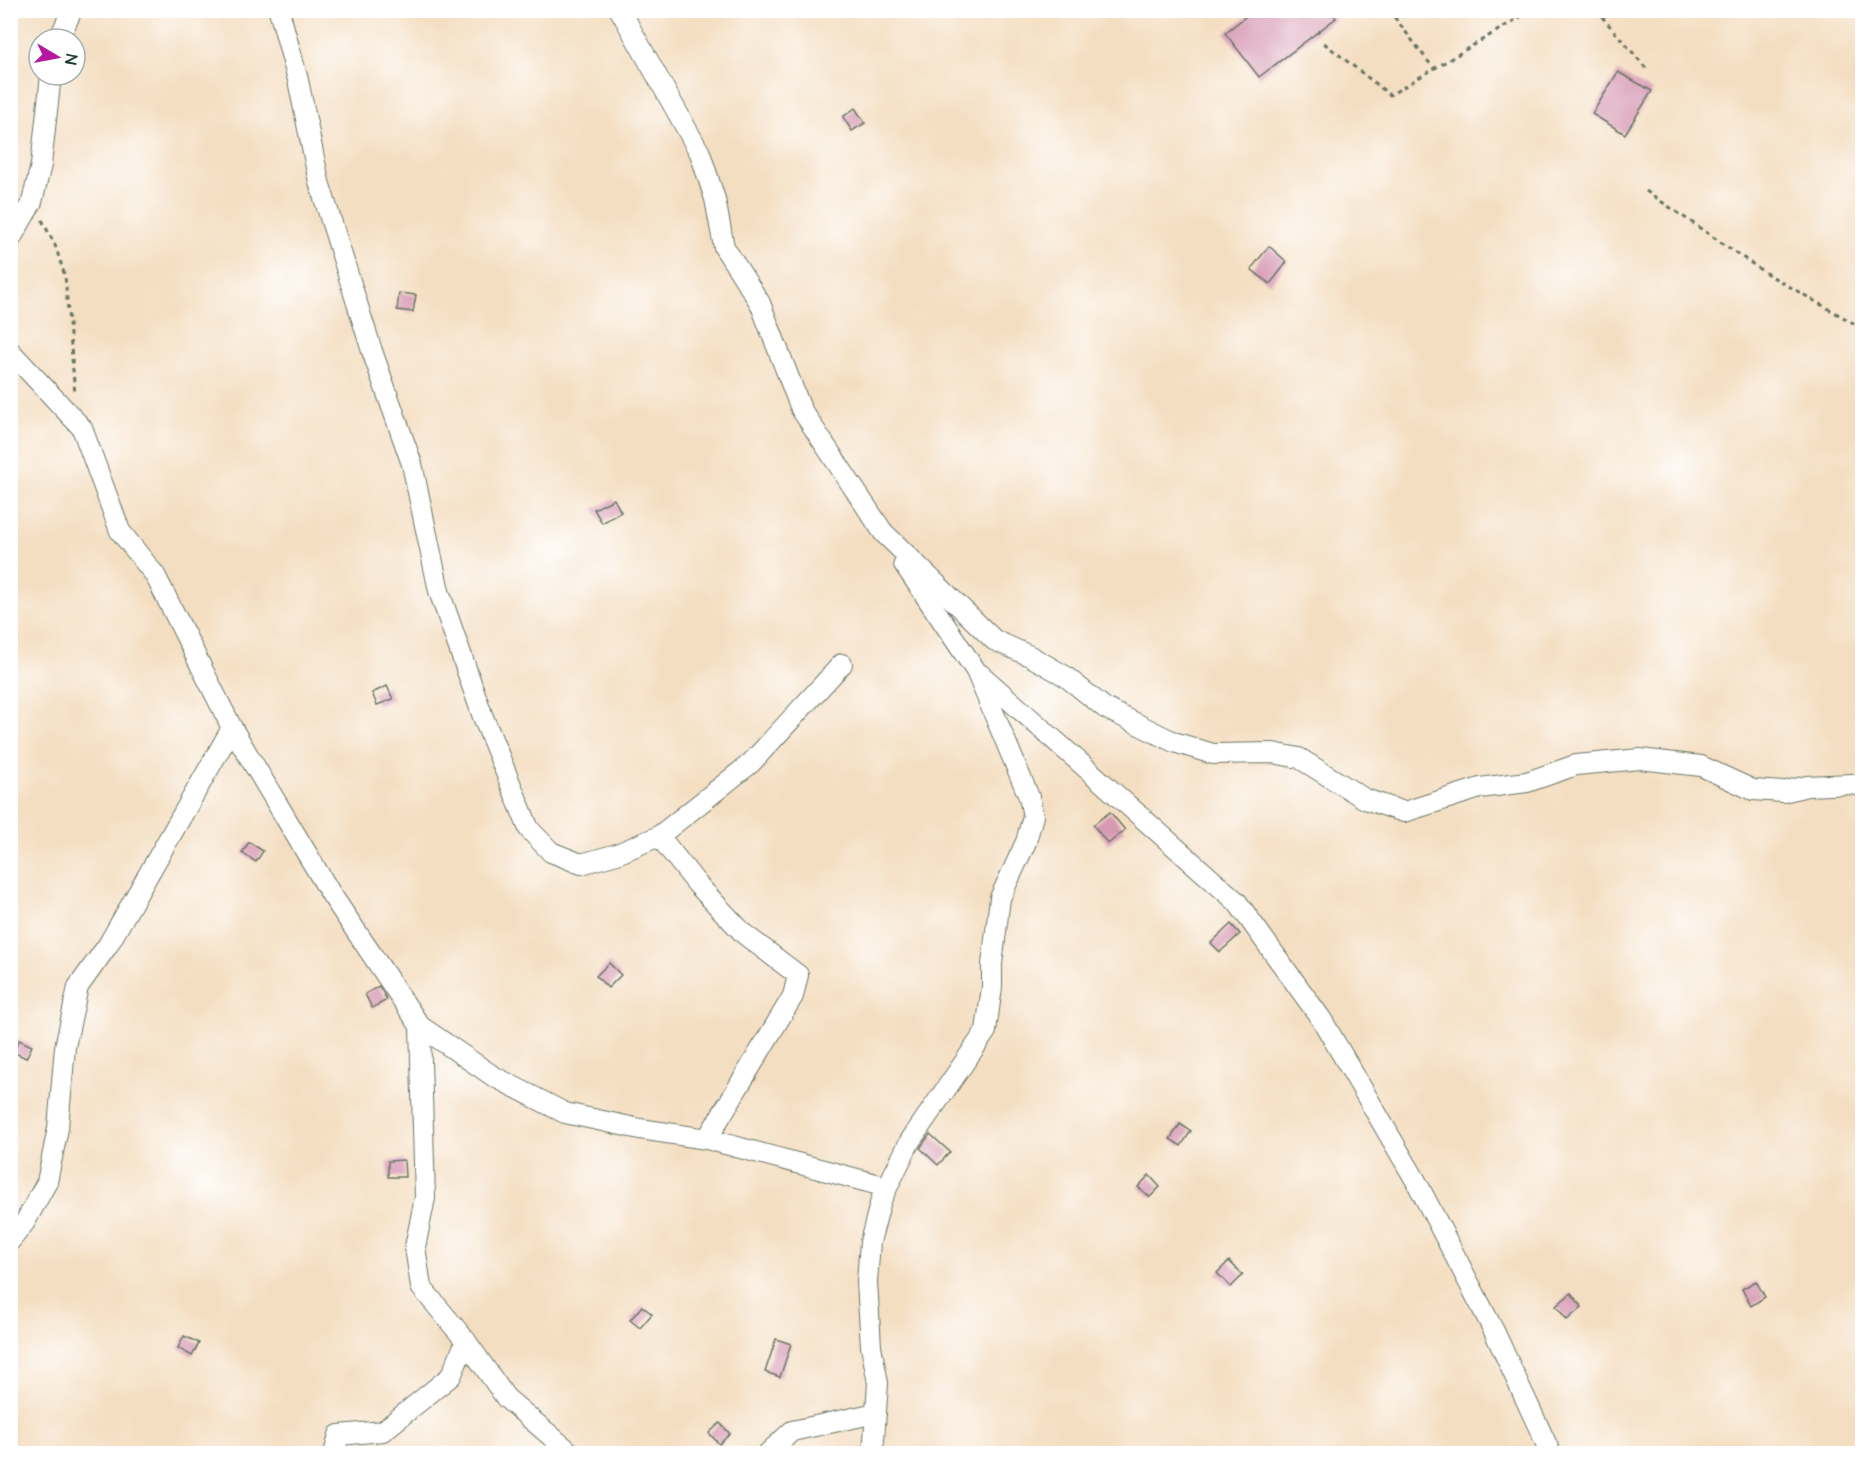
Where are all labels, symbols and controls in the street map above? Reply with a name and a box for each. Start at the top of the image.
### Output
north arrow [27,27,87,87]
text: N [59,53,82,66]

